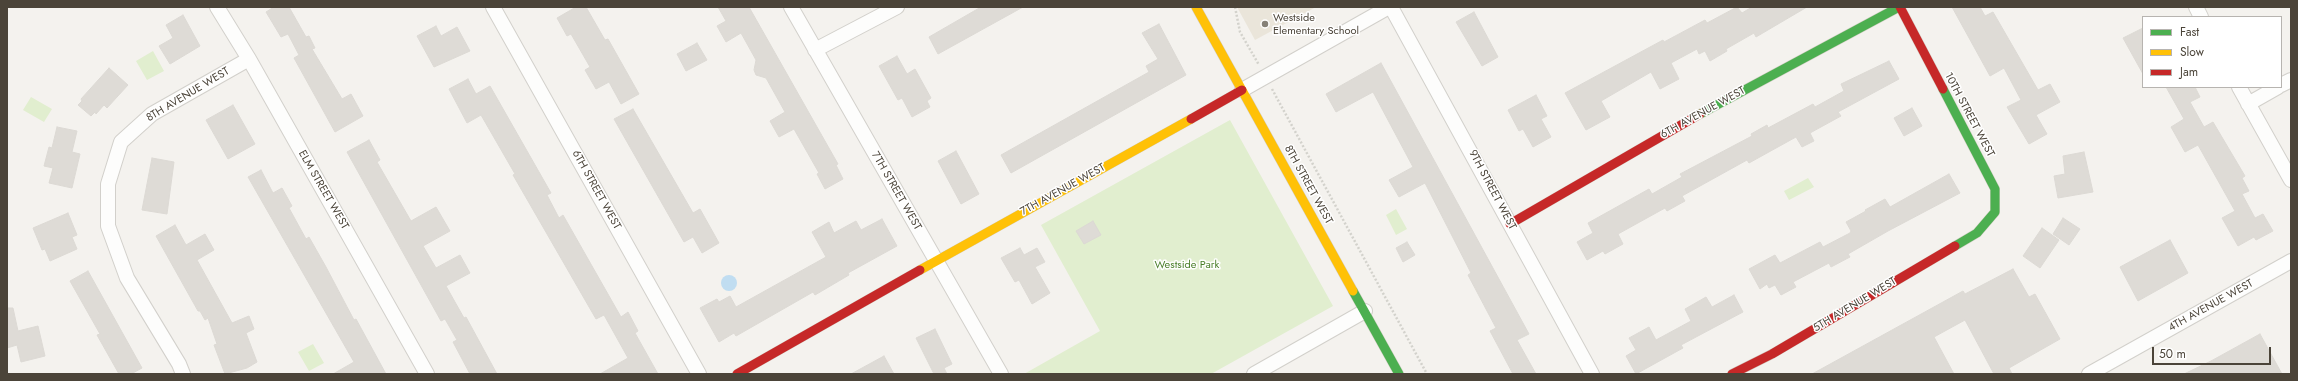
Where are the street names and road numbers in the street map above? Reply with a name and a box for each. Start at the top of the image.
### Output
street label: 8TH AVENUE WEST [144,65,232,125]
street label: 10TH STREET WEST [1941,71,1997,159]
street label: 6TH AVENUE WEST [1658,84,1748,142]
street label: 8TH STREET WEST [1281,143,1335,227]
street label: ELM STREET WEST [295,148,351,232]
street label: 6TH STREET WEST [569,148,623,232]
street label: 9TH STREET WEST [1465,148,1519,232]
street label: 7TH STREET WEST [868,149,924,233]
street label: 7TH AVENUE WEST [1018,161,1108,219]
street label: 5TH AVENUE WEST [1811,275,1899,335]
street label: 4TH AVENUE WEST [2166,277,2256,335]

